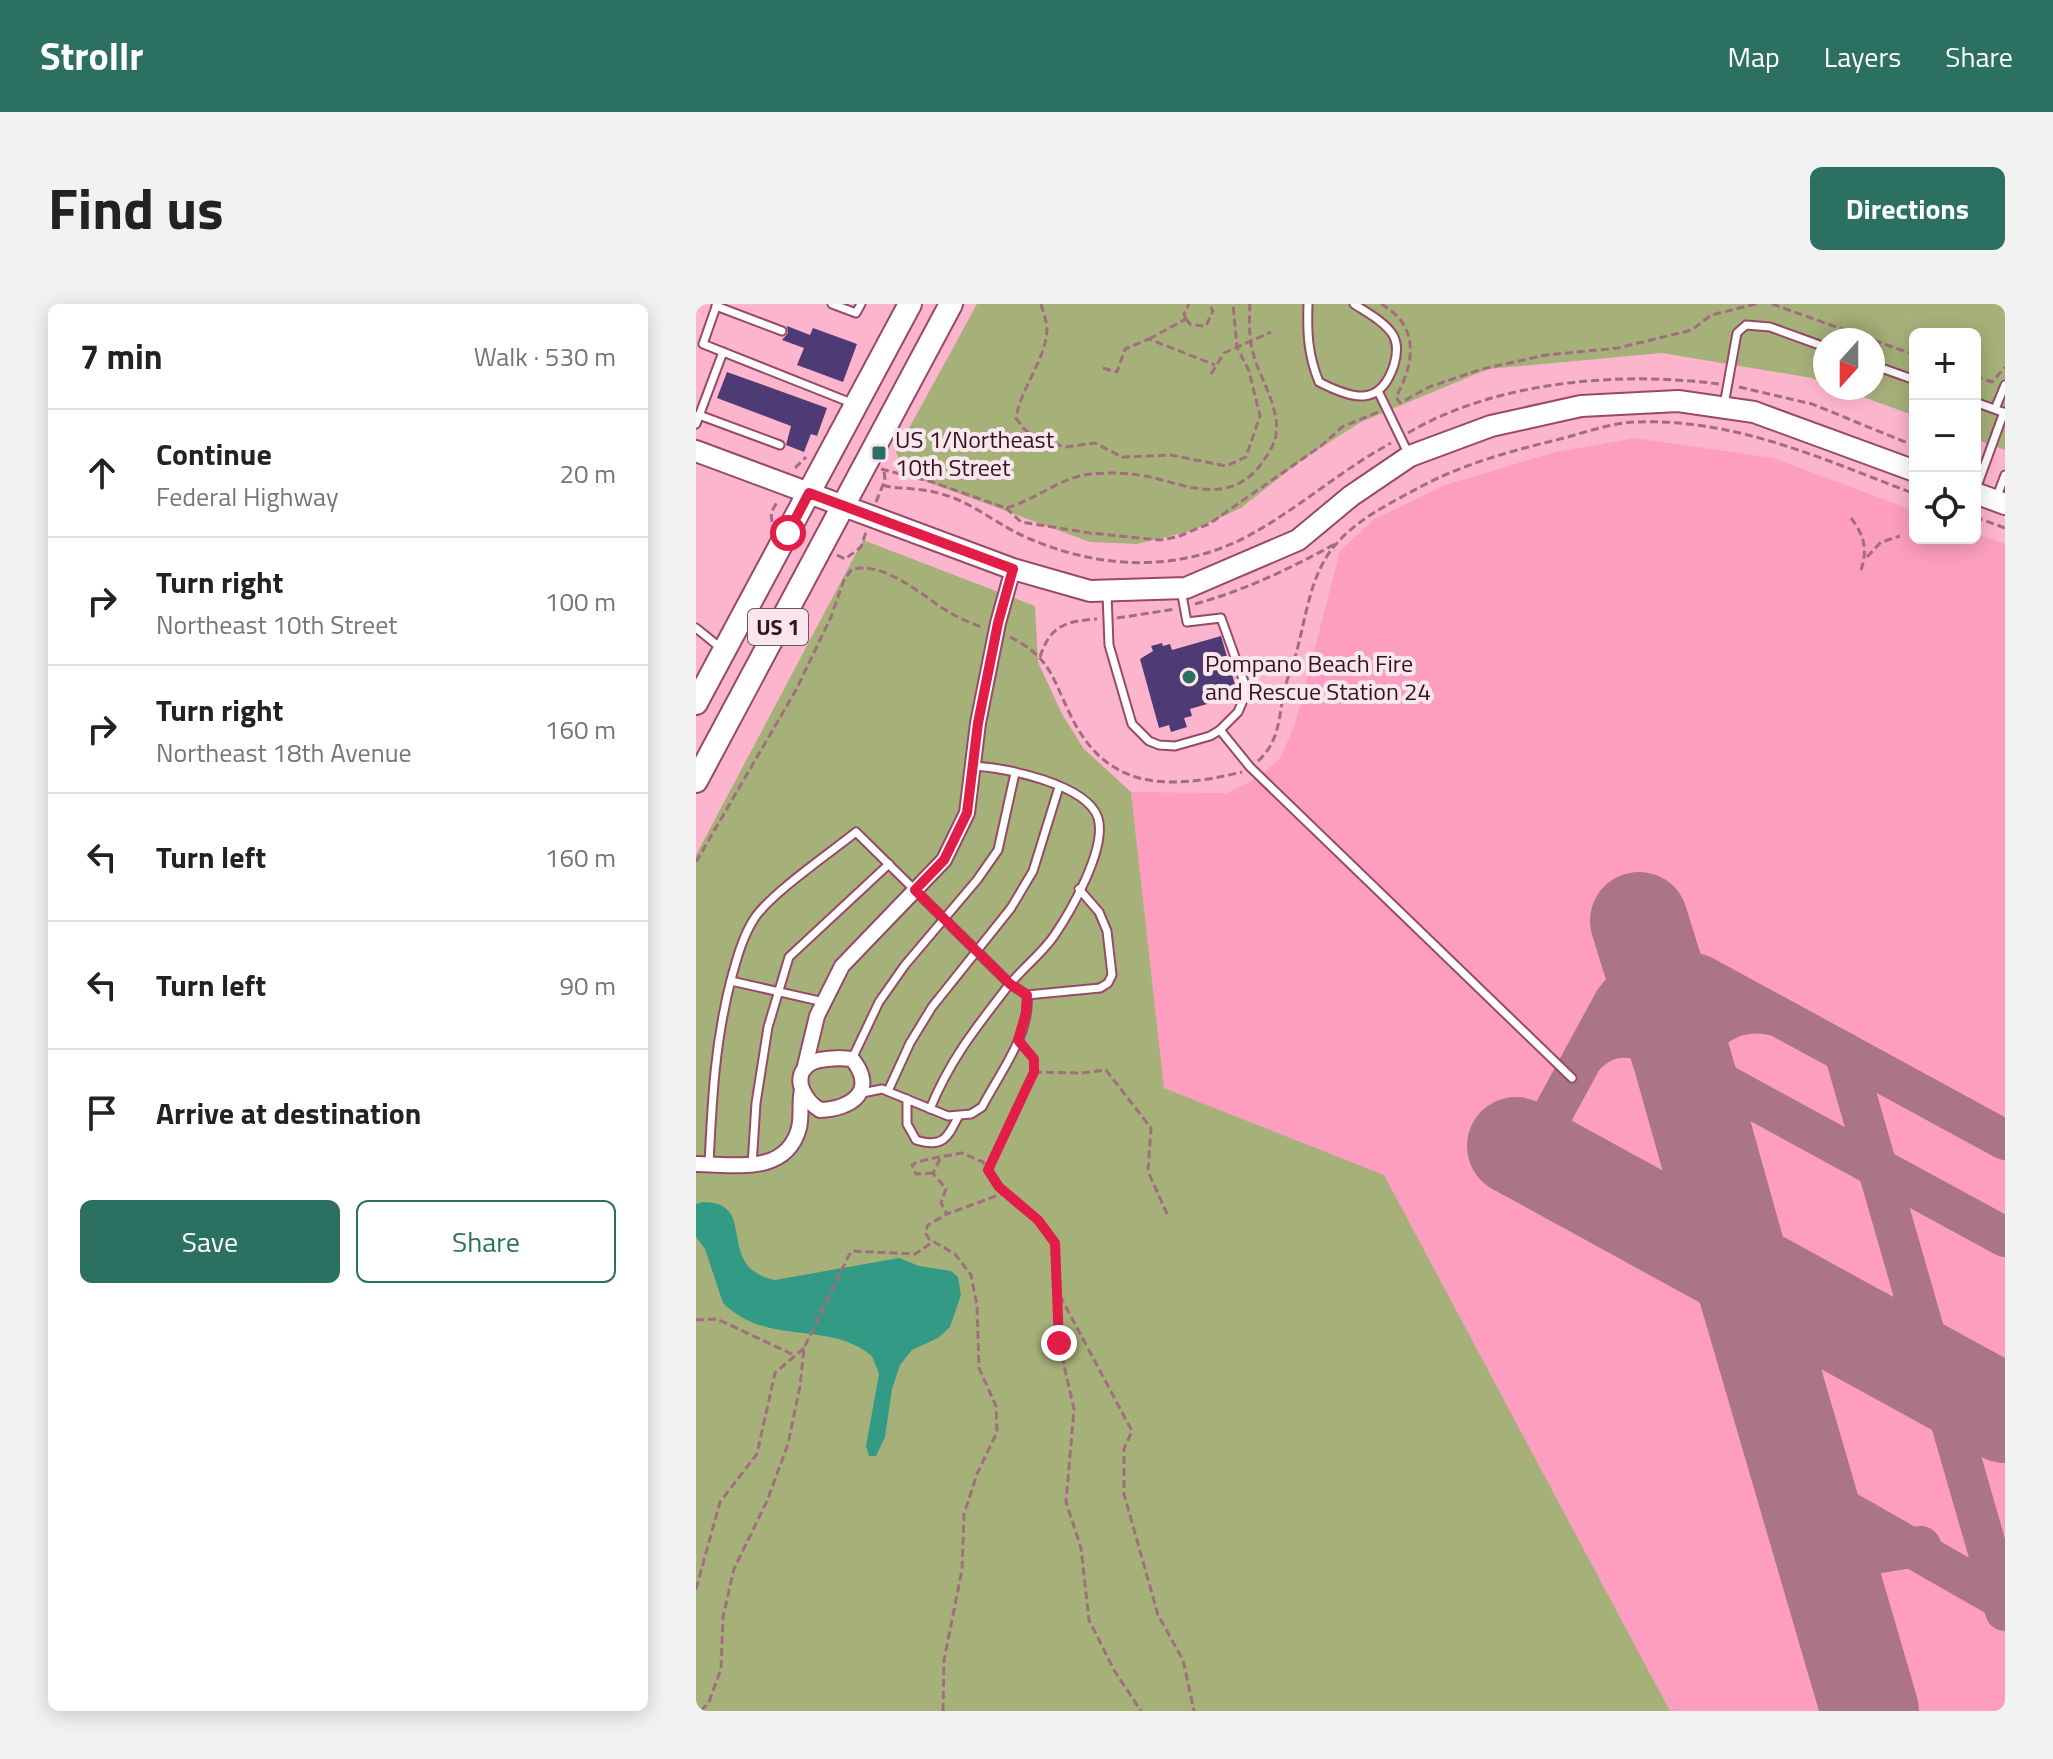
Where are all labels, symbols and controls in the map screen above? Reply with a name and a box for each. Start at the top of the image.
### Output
text: Strollr [40,27,143,85]
text: Map [1727,35,1780,78]
text: Layers [1824,35,1901,78]
text: Share [1945,35,2013,78]
text: Find us [48,166,224,251]
button: Directions [1810,167,2005,250]
north arrow [1813,328,1885,400]
map controls [1909,328,1981,544]
button: + [1909,328,1981,400]
text: 7 min [80,330,163,382]
text: Walk · 530 m [474,337,616,376]
button: − [1909,400,1981,472]
place label: US 1/Northeast 10th Street [895,421,1055,485]
text: Continue [156,431,272,477]
marker: US 1/Northeast 10th Street [870,444,888,462]
icon: ahead [80,451,124,495]
text: 20 m [559,454,616,493]
button: locate [1909,472,1981,544]
text: Federal Highway [156,477,339,516]
route start [770,515,806,551]
text: Turn right [156,559,284,605]
icon: right [80,579,124,623]
text: 100 m [545,582,616,621]
text: Northeast 10th Street [156,605,397,644]
road number: US 1 [748,609,808,645]
place label: Pompano Beach Fire and Rescue Station 24 [1205,645,1431,709]
marker: Pompano Beach Fire and Rescue Station 24 [1180,668,1198,686]
text: Turn right [156,687,284,733]
icon: right [80,707,124,751]
text: 160 m [545,710,616,749]
text: Northeast 18th Avenue [156,733,412,772]
text: Turn left [156,834,266,880]
icon: left [80,835,124,879]
text: 160 m [545,838,616,877]
text: Turn left [156,962,266,1008]
icon: left [80,963,124,1007]
text: 90 m [559,966,616,1005]
text: Arrive at destination [156,1090,421,1136]
icon: arrive [80,1091,124,1135]
button: Save [80,1200,340,1283]
button: Share [356,1200,616,1283]
route end [1041,1325,1077,1361]

